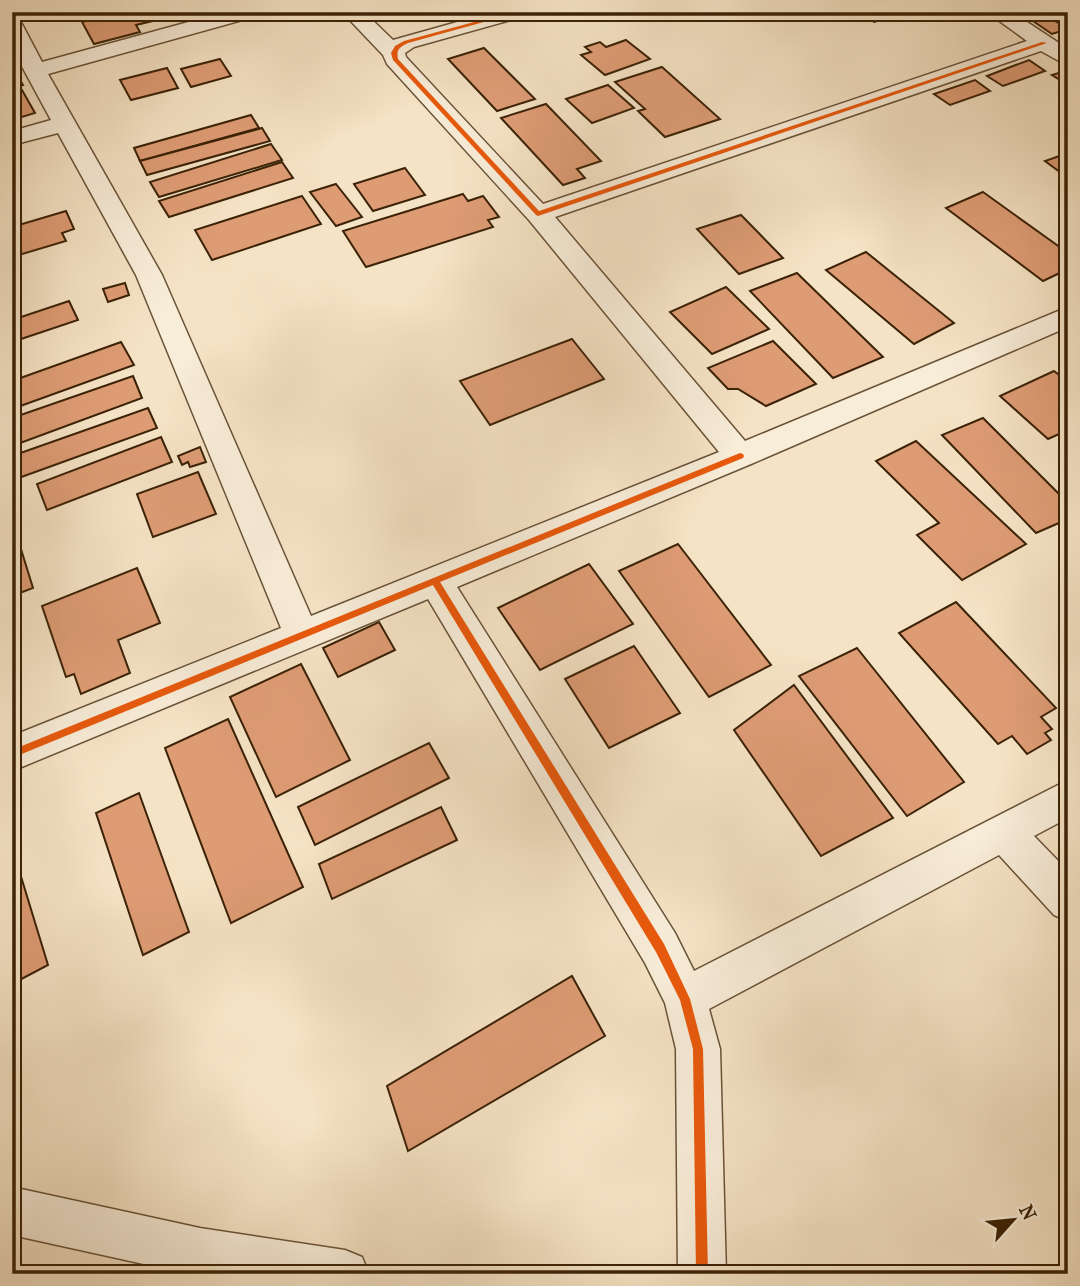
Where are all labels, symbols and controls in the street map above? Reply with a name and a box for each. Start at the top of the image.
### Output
north arrow [978,1184,1048,1254]
text: N [1014,1201,1041,1225]

